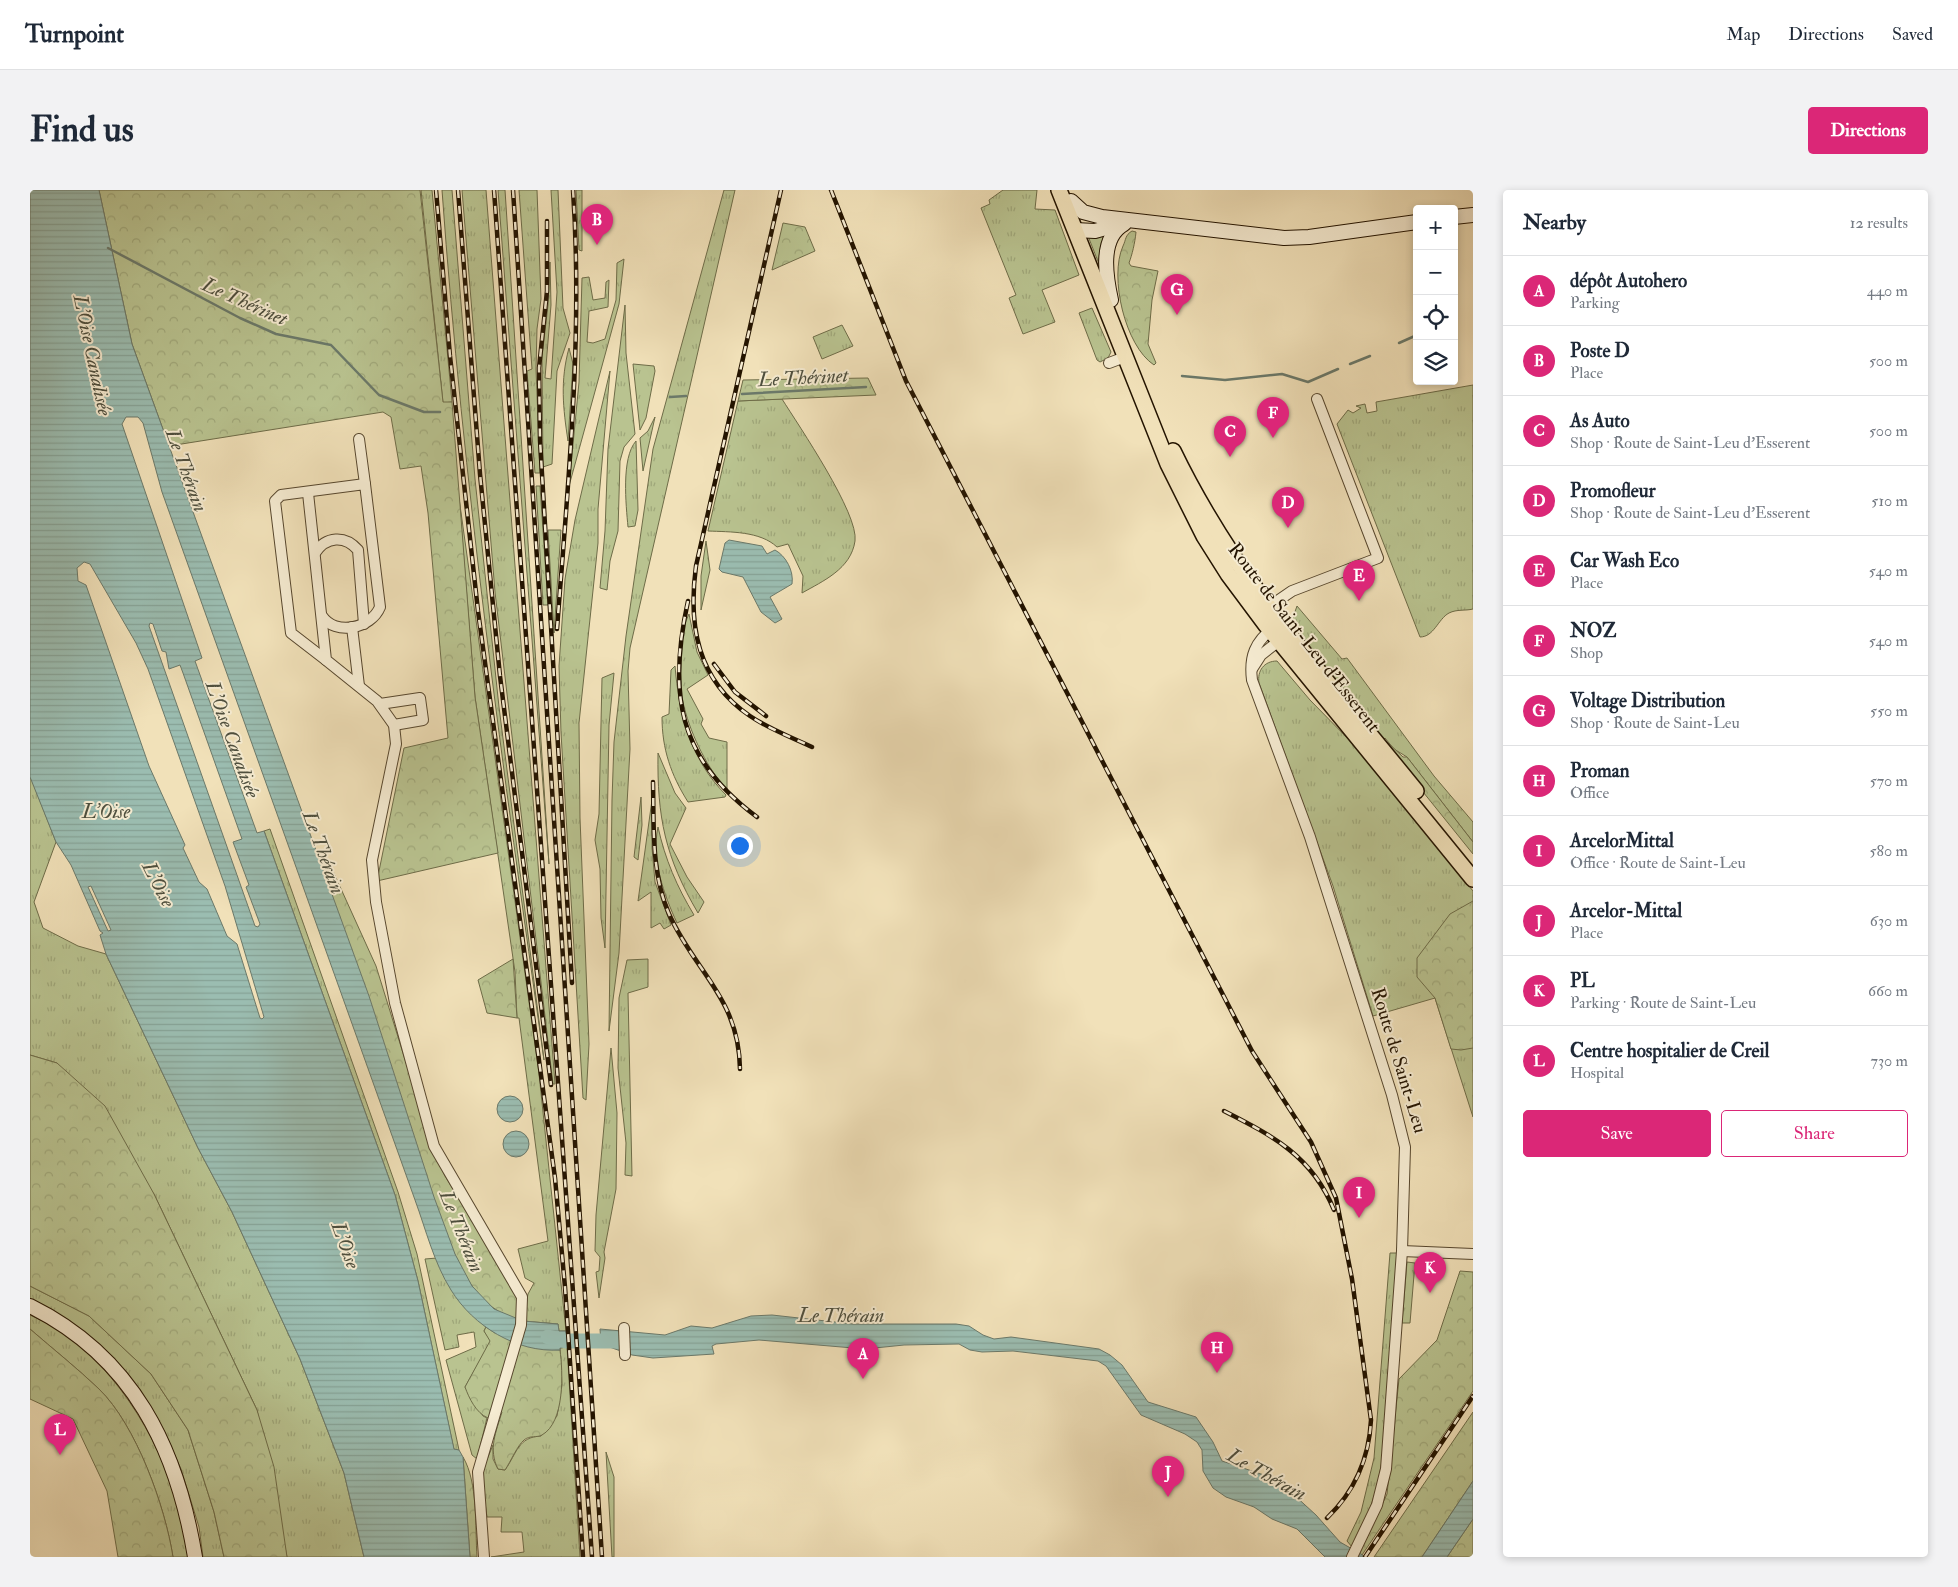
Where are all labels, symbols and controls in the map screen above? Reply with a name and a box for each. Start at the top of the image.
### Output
text: Turnpoint [25,19,124,50]
text: Map [1727,23,1760,46]
text: Directions [1788,23,1864,46]
text: Saved [1892,23,1933,46]
button: Directions [1808,107,1928,154]
text: Find us [30,108,134,152]
pin: B [581,204,613,245]
map controls [1413,205,1458,385]
button: + [1413,205,1458,250]
text: Nearby [1523,209,1586,236]
text: 12 results [1850,213,1908,233]
button: − [1413,250,1458,295]
text: dépôt Autohero [1570,269,1687,293]
water label: Le Thérinet [197,271,292,332]
pin: G [1161,274,1193,315]
text: A [1534,281,1544,301]
text: 440 m [1867,281,1908,301]
water label: L'Oise Canalisée [67,291,118,418]
text: Parking [1570,293,1620,313]
button: locate [1413,295,1458,340]
text: Poste D [1570,339,1630,363]
button: layers [1413,340,1458,385]
text: B [1534,351,1544,371]
text: 500 m [1869,351,1908,371]
water label: Le Thérinet [756,363,850,392]
text: Place [1570,363,1603,383]
pin: F [1257,397,1289,438]
text: As Auto [1570,409,1630,433]
pin: C [1214,416,1246,457]
text: C [1533,421,1545,441]
text: 500 m [1869,421,1908,441]
water label: Le Thérain [160,424,213,515]
text: Shop · Route de Saint-Leu d'Esserent [1570,433,1810,453]
text: Promofleur [1570,479,1656,503]
pin: D [1272,487,1304,528]
text: D [1532,491,1546,511]
text: 510 m [1871,491,1908,511]
text: Shop · Route de Saint-Leu d'Esserent [1570,503,1810,523]
street label: Route de Saint-Leu d'Esserent [1224,538,1386,736]
text: Car Wash Eco [1570,549,1679,573]
pin: E [1343,560,1375,601]
text: E [1533,561,1545,581]
text: 540 m [1869,561,1908,581]
text: Place [1570,573,1603,593]
text: NOZ [1570,619,1616,643]
text: F [1534,631,1544,651]
text: 540 m [1869,631,1908,651]
text: Shop [1570,643,1603,663]
water label: L'Oise Canalisée [199,676,265,802]
text: Voltage Distribution [1570,689,1725,713]
text: G [1532,701,1546,721]
text: 550 m [1870,701,1908,721]
text: Shop · Route de Saint-Leu [1570,713,1740,733]
text: Proman [1570,759,1629,783]
text: H [1532,771,1546,791]
text: 570 m [1870,771,1908,791]
text: Office [1570,783,1609,803]
water label: L’Oise [81,799,130,824]
water label: Le Thérain [297,806,350,897]
text: ArcelorMittal [1570,829,1674,853]
your location [727,833,753,859]
text: I [1536,841,1542,861]
text: 580 m [1869,841,1908,861]
text: Office · Route de Saint-Leu [1570,853,1746,873]
water label: L'Oise [136,856,181,912]
text: Arcelor-Mittal [1570,899,1682,923]
text: J [1536,911,1542,931]
text: 630 m [1870,911,1908,931]
text: Place [1570,923,1603,943]
text: PL [1570,969,1595,993]
text: K [1533,981,1545,1001]
text: 660 m [1868,981,1908,1001]
street label: Route de Saint-Leu [1366,985,1433,1136]
text: Parking · Route de Saint-Leu [1570,993,1756,1013]
text: Centre hospitalier de Creil [1570,1039,1770,1063]
text: L [1533,1051,1545,1071]
text: 730 m [1871,1051,1908,1071]
text: Hospital [1570,1063,1624,1083]
button: Save [1523,1110,1711,1157]
button: Share [1721,1110,1908,1157]
pin: I [1343,1177,1375,1218]
water label: Le Thérain [433,1185,489,1276]
water label: L'Oise [325,1217,366,1272]
pin: K [1414,1252,1446,1293]
water label: Le Thérain [797,1303,884,1328]
pin: H [1201,1332,1233,1373]
pin: A [847,1338,879,1379]
pin: L [44,1414,76,1455]
water label: Le Thérain [1222,1442,1311,1506]
pin: J [1152,1456,1184,1497]

